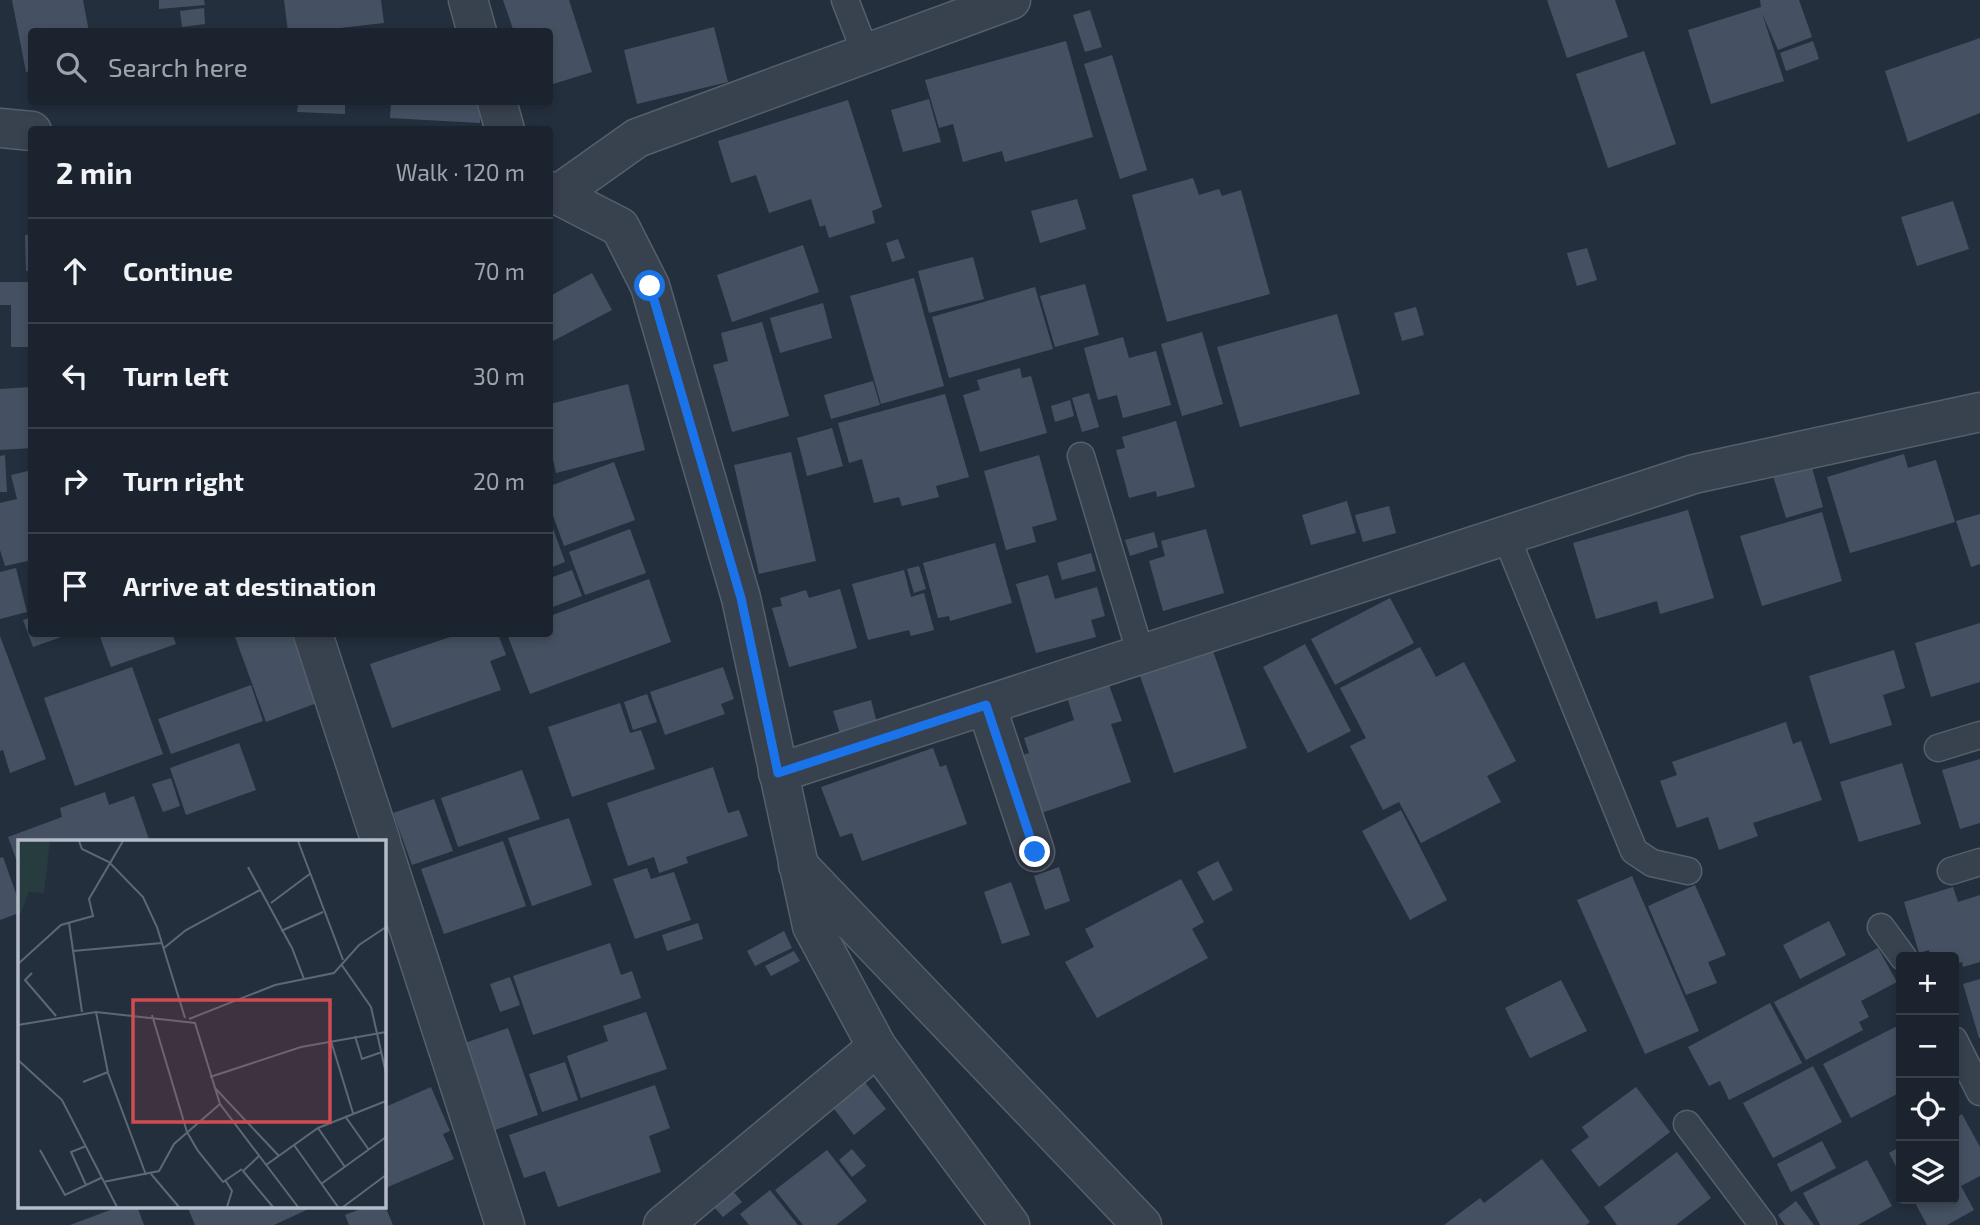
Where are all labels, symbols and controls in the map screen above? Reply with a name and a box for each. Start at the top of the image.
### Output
search box [28,28,553,105]
icon: search [52,48,90,86]
text: Search here [108,51,248,82]
text: 2 min [56,154,133,190]
text: Walk · 120 m [396,158,525,186]
icon: ahead [56,252,94,290]
text: Continue [123,255,233,286]
text: 70 m [474,257,525,285]
route start [634,270,665,301]
icon: left [56,357,94,395]
text: Turn left [123,360,229,391]
text: 30 m [473,362,525,390]
icon: right [56,462,94,500]
text: Turn right [123,465,244,496]
text: 20 m [473,467,525,495]
icon: arrive [56,567,94,605]
text: Arrive at destination [123,570,376,601]
route end [1019,836,1050,867]
inset map [18,840,385,1208]
map controls [1896,952,1959,1204]
button: + [1896,952,1959,1015]
button: − [1896,1015,1959,1078]
button: locate [1896,1078,1959,1141]
button: layers [1896,1141,1959,1204]

